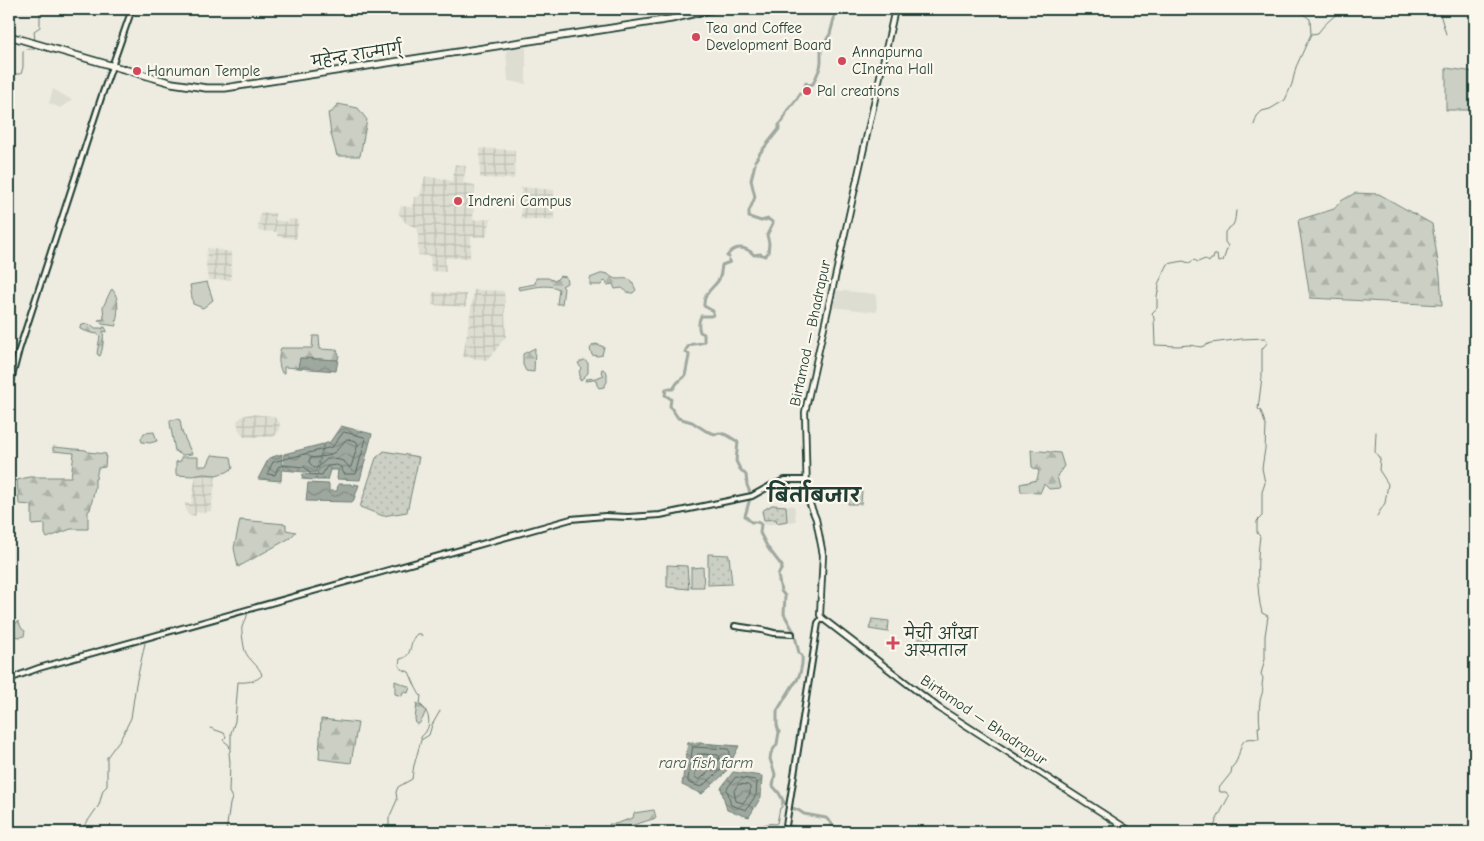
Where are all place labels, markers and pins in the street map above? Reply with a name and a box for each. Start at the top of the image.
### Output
place label: Tea and Coffee Development Board [706,19,832,54]
marker: Tea and Coffee Development Board [690,31,702,43]
place label: Annapurna CInema Hall [852,43,933,78]
marker: Annapurna CInema Hall [836,55,848,67]
place label: Hanuman Temple [147,62,261,80]
marker: Hanuman Temple [131,65,143,77]
place label: Pal creations [817,82,899,100]
marker: Pal creations [801,85,813,97]
place label: Indreni Campus [468,192,571,210]
marker: Indreni Campus [452,195,464,207]
place label: मेची आँखा अस्पताल [903,620,979,660]
marker: मेची आँखा अस्पताल [886,636,900,650]

